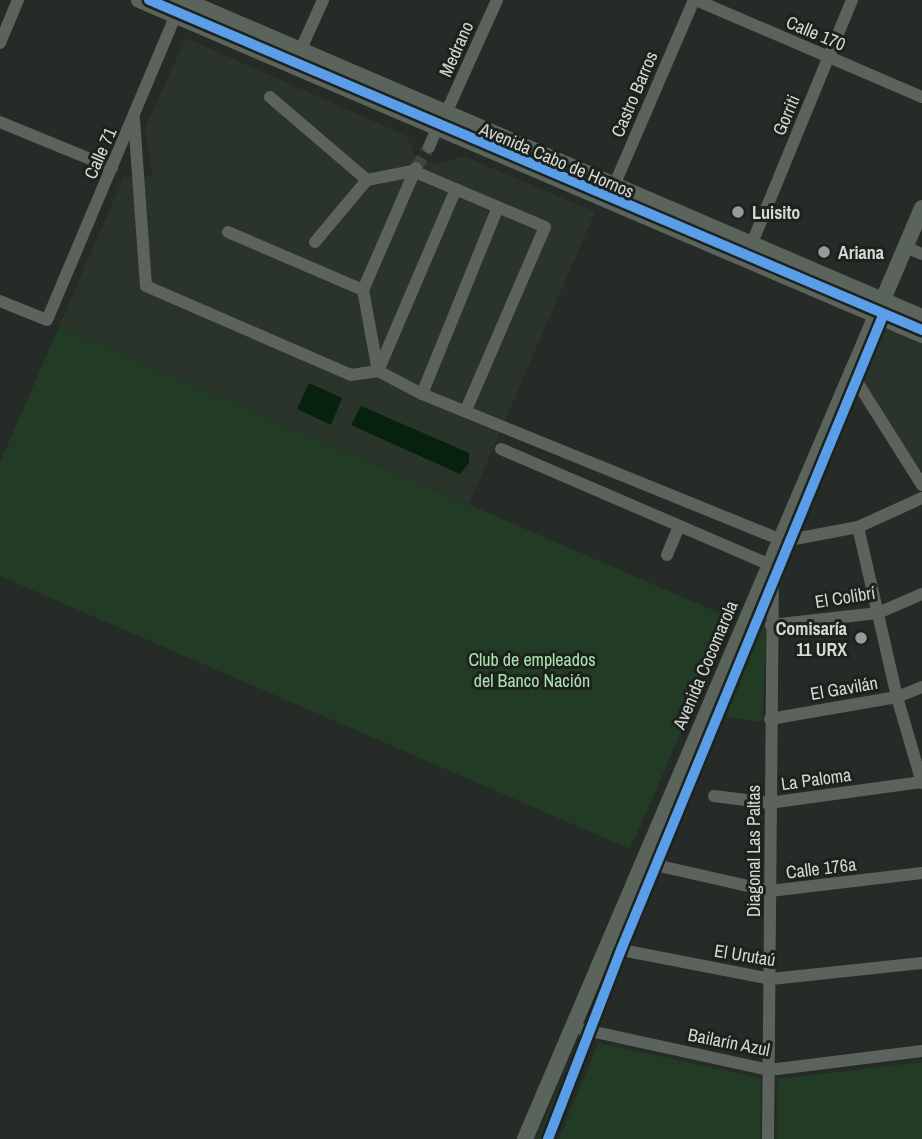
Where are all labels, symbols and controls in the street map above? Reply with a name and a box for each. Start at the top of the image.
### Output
street label: Calle 170 [782,9,850,57]
street label: Medrano [433,17,479,81]
street label: Castro Barros [605,47,663,141]
street label: Gorriti [766,91,806,139]
street label: Avenida Cabo de Hornos [475,116,638,204]
street label: Calle 71 [78,122,123,183]
place label: Luisito [752,200,800,225]
marker: Luisito [730,204,746,220]
place label: Ariana [838,240,885,265]
marker: Ariana [816,244,832,260]
street label: El Colibrí [813,580,878,614]
street label: Avenida Cocomarola [666,597,743,734]
place label: Comisaría 11 URX [776,616,848,662]
marker: Comisaría 11 URX [853,630,869,646]
park label: Club de empleados del Banco Nación [468,647,596,693]
street label: El Gavilán [808,670,880,706]
street label: La Paloma [779,762,853,796]
street label: Diagonal Las Paltas [741,785,766,917]
street label: Calle 176a [784,851,858,885]
street label: El Urutaú [713,938,777,972]
street label: Bailarín Azul [686,1022,772,1062]

